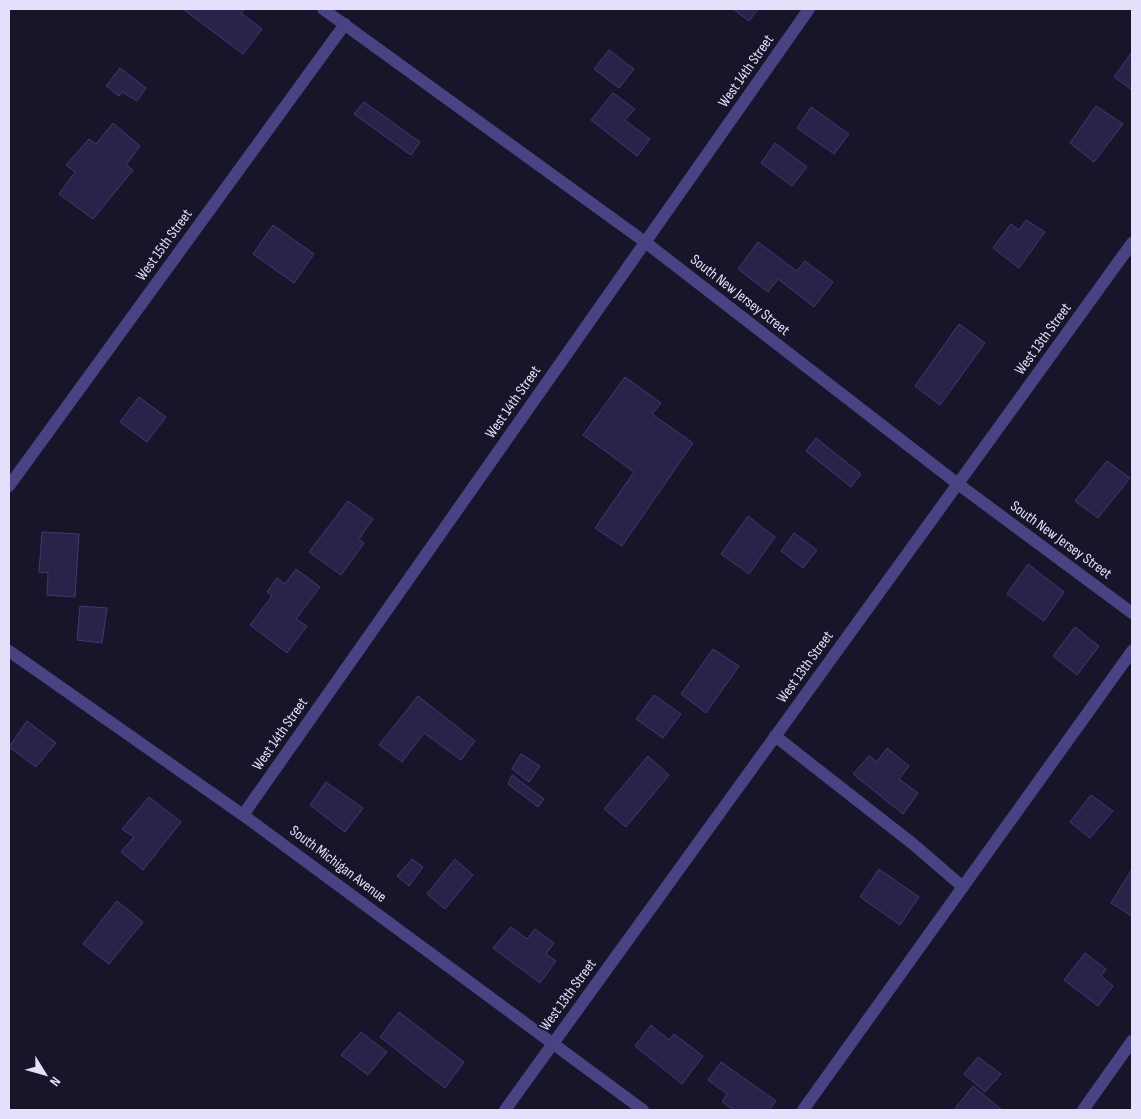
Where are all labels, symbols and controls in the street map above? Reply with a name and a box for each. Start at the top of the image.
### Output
street label: West 14th Street [714,31,778,111]
street label: West 15th Street [132,205,197,285]
street label: South New Jersey Street [686,250,794,340]
street label: West 13th Street [1010,299,1076,379]
street label: West 14th Street [481,362,545,442]
street label: South New Jersey Street [1006,497,1116,584]
street label: West 13th Street [772,627,838,707]
street label: West 14th Street [248,694,312,774]
street label: South Michigan Avenue [286,821,390,907]
street label: West 13th Street [535,955,601,1035]
north arrow [20,1049,70,1099]
text: N [46,1073,64,1090]

